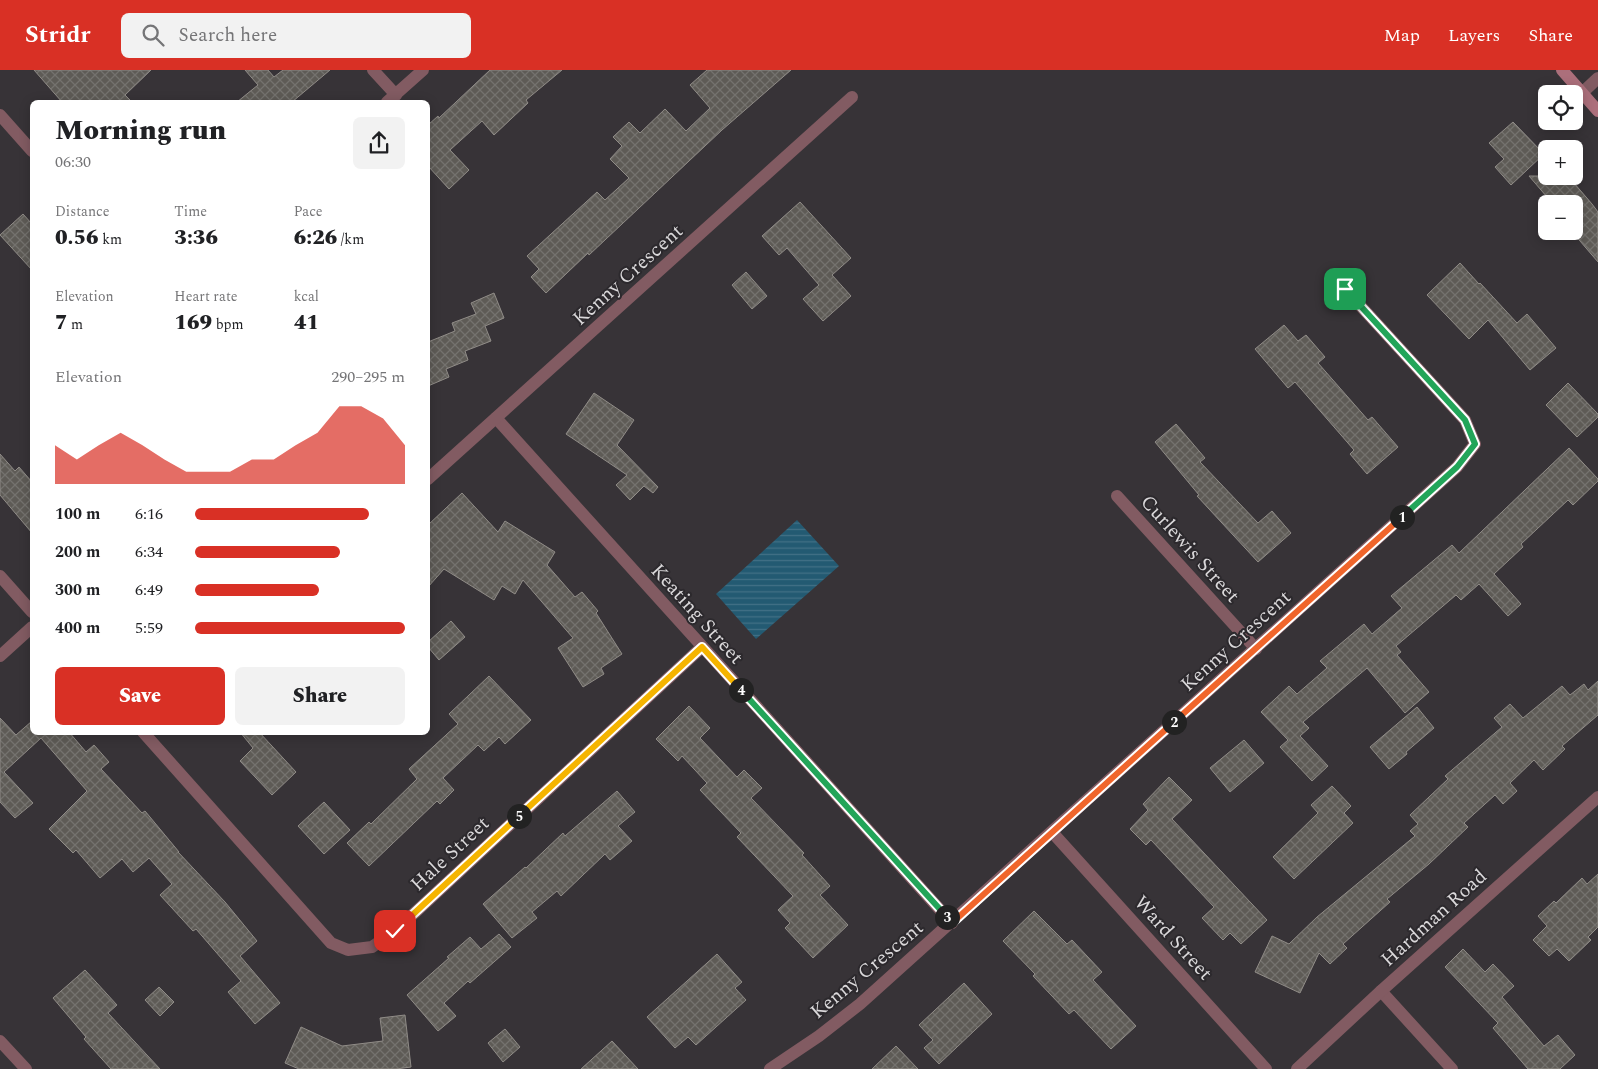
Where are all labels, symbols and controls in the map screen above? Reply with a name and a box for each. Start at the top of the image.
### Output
search box [121,13,471,58]
text: Stridr [25,17,91,53]
icon: search [139,21,167,49]
text: Search here [179,21,277,50]
text: Map [1384,22,1420,49]
text: Layers [1448,22,1500,49]
text: Share [1528,22,1573,49]
map controls [1538,85,1583,240]
button: locate [1538,85,1583,130]
text: Morning run [55,109,226,152]
button: share [353,117,405,169]
button: + [1538,140,1583,185]
text: 06:30 [55,150,91,174]
button: − [1538,195,1583,240]
text: Distance [55,201,110,222]
text: Time [174,201,207,222]
text: Pace [294,201,323,222]
street label: Kenny Crescent [566,217,690,333]
text: 0.56 [55,222,99,254]
text: 3:36 [174,222,218,254]
text: 6:26 [294,222,337,254]
text: km [99,229,122,250]
text: /km [337,229,364,250]
pin [1324,268,1366,310]
icon: arrive [1331,275,1359,303]
text: Elevation [55,286,114,307]
text: Heart rate [174,286,238,307]
text: kcal [294,286,319,307]
text: 7 [55,307,68,339]
text: 169 [174,307,212,339]
text: 41 [294,307,319,339]
text: m [68,314,83,335]
text: bpm [212,314,243,335]
text: Elevation [55,365,122,389]
text: 290–295 m [331,365,405,389]
street label: Curlewis Street [1133,488,1247,610]
text: 100 m [55,502,100,526]
text: 6:16 [135,502,163,526]
pin: 1 [1390,504,1414,530]
text: 1 [1399,507,1406,528]
text: 200 m [55,540,100,564]
text: 6:34 [135,540,163,564]
street label: Keating Street [643,557,751,671]
text: 300 m [55,578,100,602]
text: 6:49 [135,578,163,602]
street label: Kenny Crescent [1174,583,1298,699]
text: 400 m [55,616,100,640]
text: 5:59 [135,616,163,640]
button: Save [55,667,225,725]
button: Share [235,667,405,725]
pin: 4 [728,678,754,702]
text: 4 [738,680,745,701]
pin: 2 [1162,710,1186,734]
text: 2 [1171,712,1178,733]
pin: 5 [506,804,532,828]
text: 5 [516,806,523,827]
street label: Hale Street [404,809,496,899]
street label: Hardman Road [1374,862,1494,974]
street label: Ward Street [1127,889,1219,987]
pin: 3 [934,904,960,930]
text: 3 [944,907,951,928]
pin [374,910,416,952]
street label: Kenny Crescent [804,913,930,1027]
icon: check [381,917,409,945]

